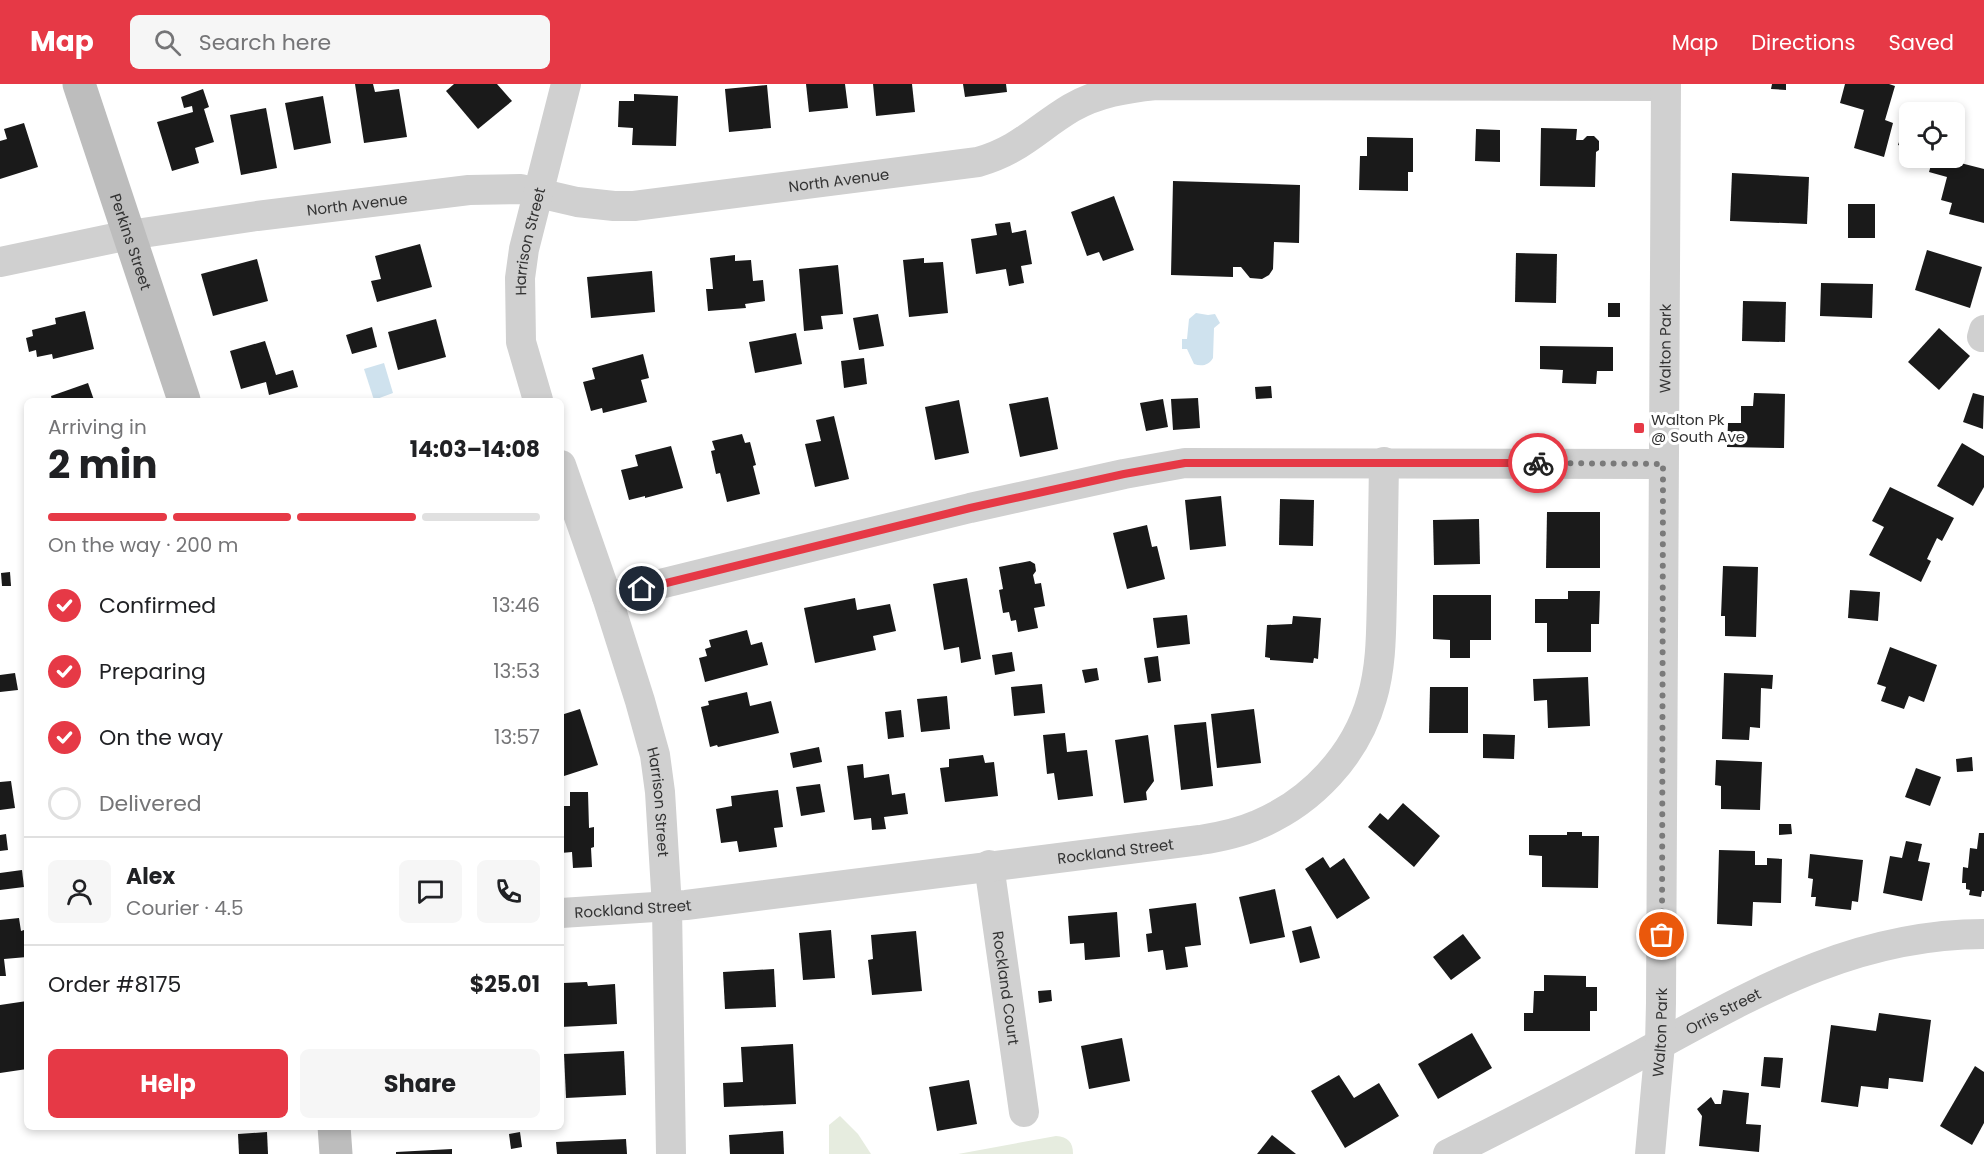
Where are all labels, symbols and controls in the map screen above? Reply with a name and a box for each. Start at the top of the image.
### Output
search box [130,15,550,69]
text: Map [30,22,94,61]
icon: search [151,26,184,59]
text: Search here [199,27,331,58]
text: Map [1672,28,1718,57]
text: Directions [1751,28,1855,57]
text: Saved [1888,28,1954,57]
map controls [1899,102,1965,168]
button: locate [1899,102,1965,168]
street label: North Avenue [787,163,890,197]
street label: Harrison Street [509,185,550,296]
street label: North Avenue [306,187,409,220]
street label: Perkins Street [106,191,157,293]
street label: Walton Park [1654,303,1675,393]
place label: Walton Pk @ South Ave [1651,409,1745,447]
text: Arriving in [48,413,147,441]
marker: Walton Pk @ South Ave [1632,421,1646,435]
courier [1508,433,1568,493]
text: 14:03–14:08 [410,434,540,465]
text: 2 min [48,437,158,492]
icon: bike [1522,447,1555,480]
text: On the way · 200 m [48,531,238,559]
pin [616,563,667,614]
icon: home [625,572,658,605]
icon: check [48,589,81,622]
text: Confirmed [99,590,216,621]
text: 13:46 [492,591,540,619]
icon: check [48,655,81,688]
text: Preparing [99,656,206,687]
text: 13:53 [493,657,540,685]
icon: check [48,721,81,754]
text: On the way [99,722,223,753]
text: 13:57 [494,723,540,751]
street label: Harrison Street [643,744,674,857]
text: Delivered [99,788,202,819]
street label: Rockland Street [1056,833,1175,868]
button: person [48,860,111,923]
button: chat [399,860,462,923]
button: phone [477,860,540,923]
text: Alex [126,861,175,892]
text: Courier · 4.5 [126,894,244,922]
street label: Rockland Street [574,894,693,923]
pin [1636,909,1687,960]
icon: bag [1645,918,1678,951]
street label: Rockland Court [988,929,1025,1046]
text: Order #8175 [48,969,181,1000]
text: $25.01 [470,969,540,1000]
street label: Orris Street [1681,982,1764,1039]
street label: Walton Park [1647,987,1672,1078]
button: Help [48,1049,288,1118]
button: Share [300,1049,540,1118]

